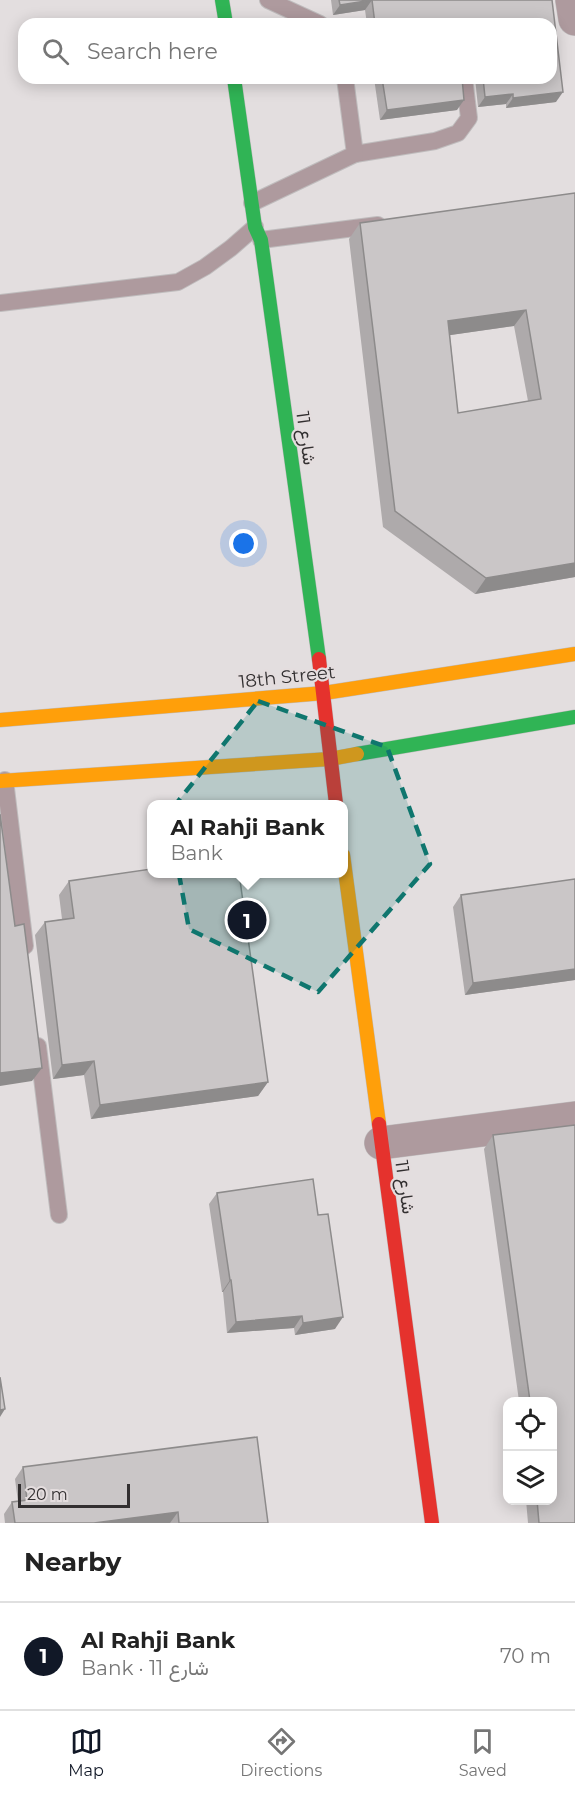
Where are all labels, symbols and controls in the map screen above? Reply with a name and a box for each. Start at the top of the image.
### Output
search box [18,18,557,84]
icon: search [39,35,72,68]
text: Search here [87,38,218,65]
street label: شارع 11 [290,410,321,466]
your location [229,529,258,558]
street label: 18th Street [238,661,336,693]
popup [147,800,348,878]
text: Al Rahji Bank [170,814,325,841]
text: Bank [170,841,223,865]
pin: 1 [228,898,266,942]
street label: شارع 11 [389,1159,420,1215]
map controls [503,1397,557,1505]
button: locate [503,1397,557,1451]
button: layers [503,1451,557,1505]
scale bar [18,1481,130,1508]
text: 20 m [27,1485,68,1504]
text: Nearby [24,1546,121,1578]
text: Al Rahji Bank [81,1627,235,1654]
text: 1 [40,1644,47,1668]
text: 70 m [500,1644,551,1668]
text: Bank · شارع 11 [81,1656,209,1680]
tab: Map [68,1725,104,1780]
tab: Directions [240,1725,322,1780]
tab: Saved [459,1725,507,1780]

